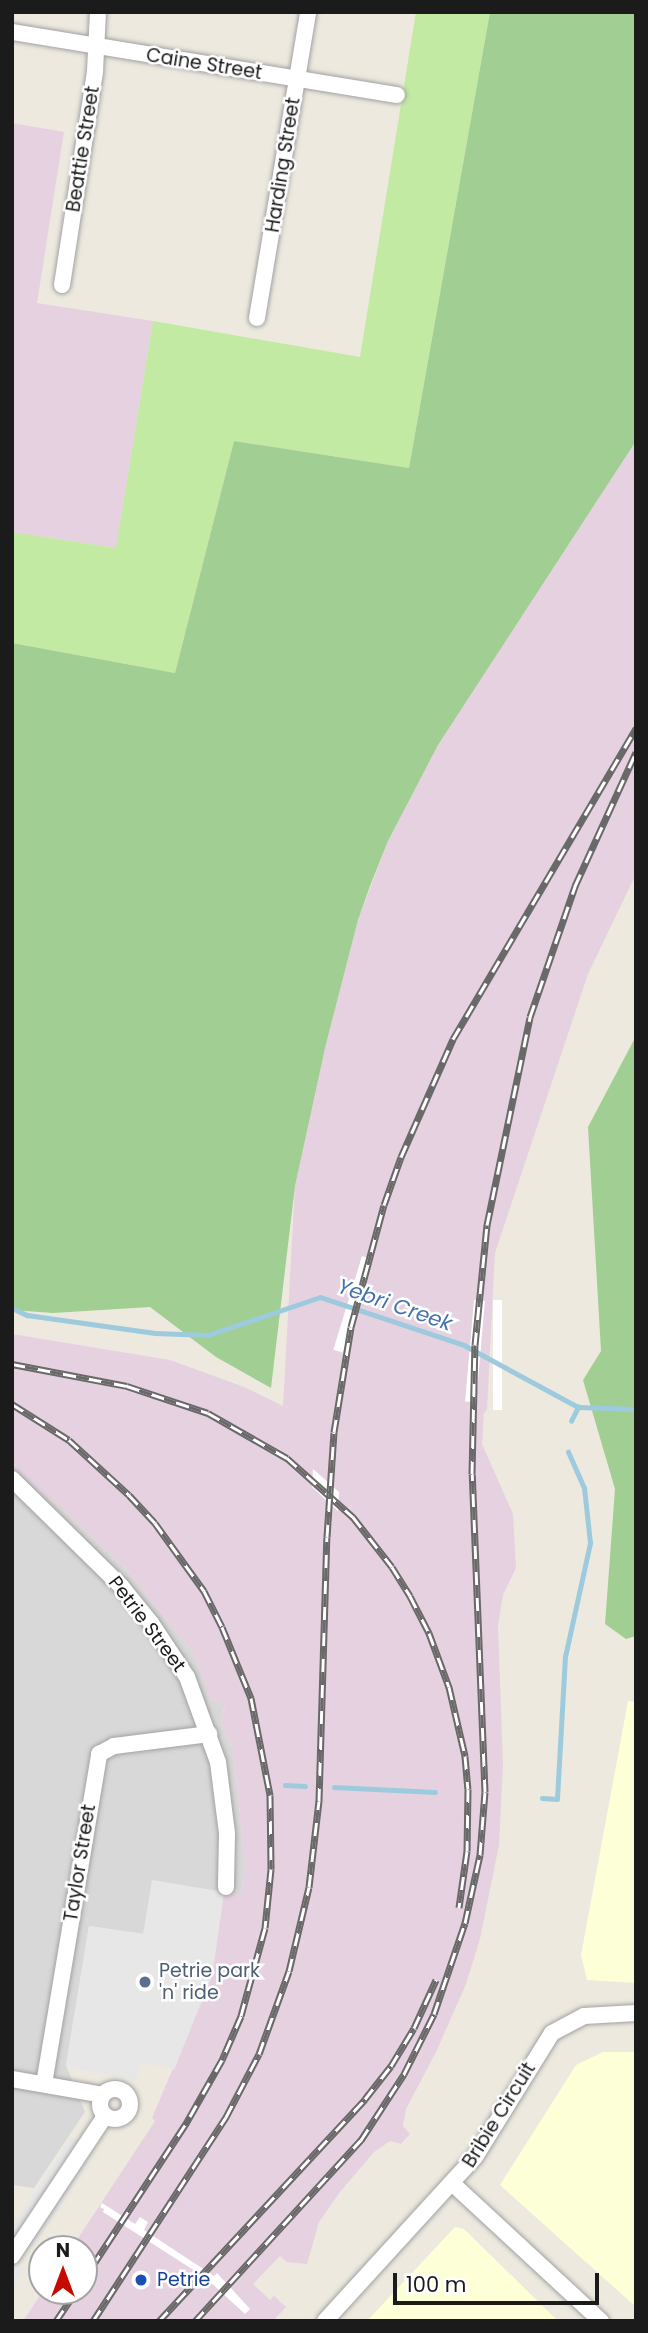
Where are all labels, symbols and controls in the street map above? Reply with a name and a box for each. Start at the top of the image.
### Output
street label: Caine Street [145,44,263,84]
street label: Beattie Street [62,84,104,214]
street label: Harding Street [261,96,305,234]
water label: Yebri Creek [334,1274,456,1336]
street label: Petrie Street [104,1572,190,1676]
street label: Taylor Street [59,1803,101,1923]
place label: Petrie park 'n' ride [159,1960,260,2004]
marker: Petrie park 'n' ride [137,1974,153,1990]
street label: Bribie Circuit [458,2058,540,2172]
north arrow [28,2235,98,2305]
text: N [56,2237,70,2264]
scale bar [396,2260,602,2304]
place label: Petrie [157,2269,210,2291]
marker: Petrie [131,2270,151,2290]
text: 100 m [406,2270,466,2299]

